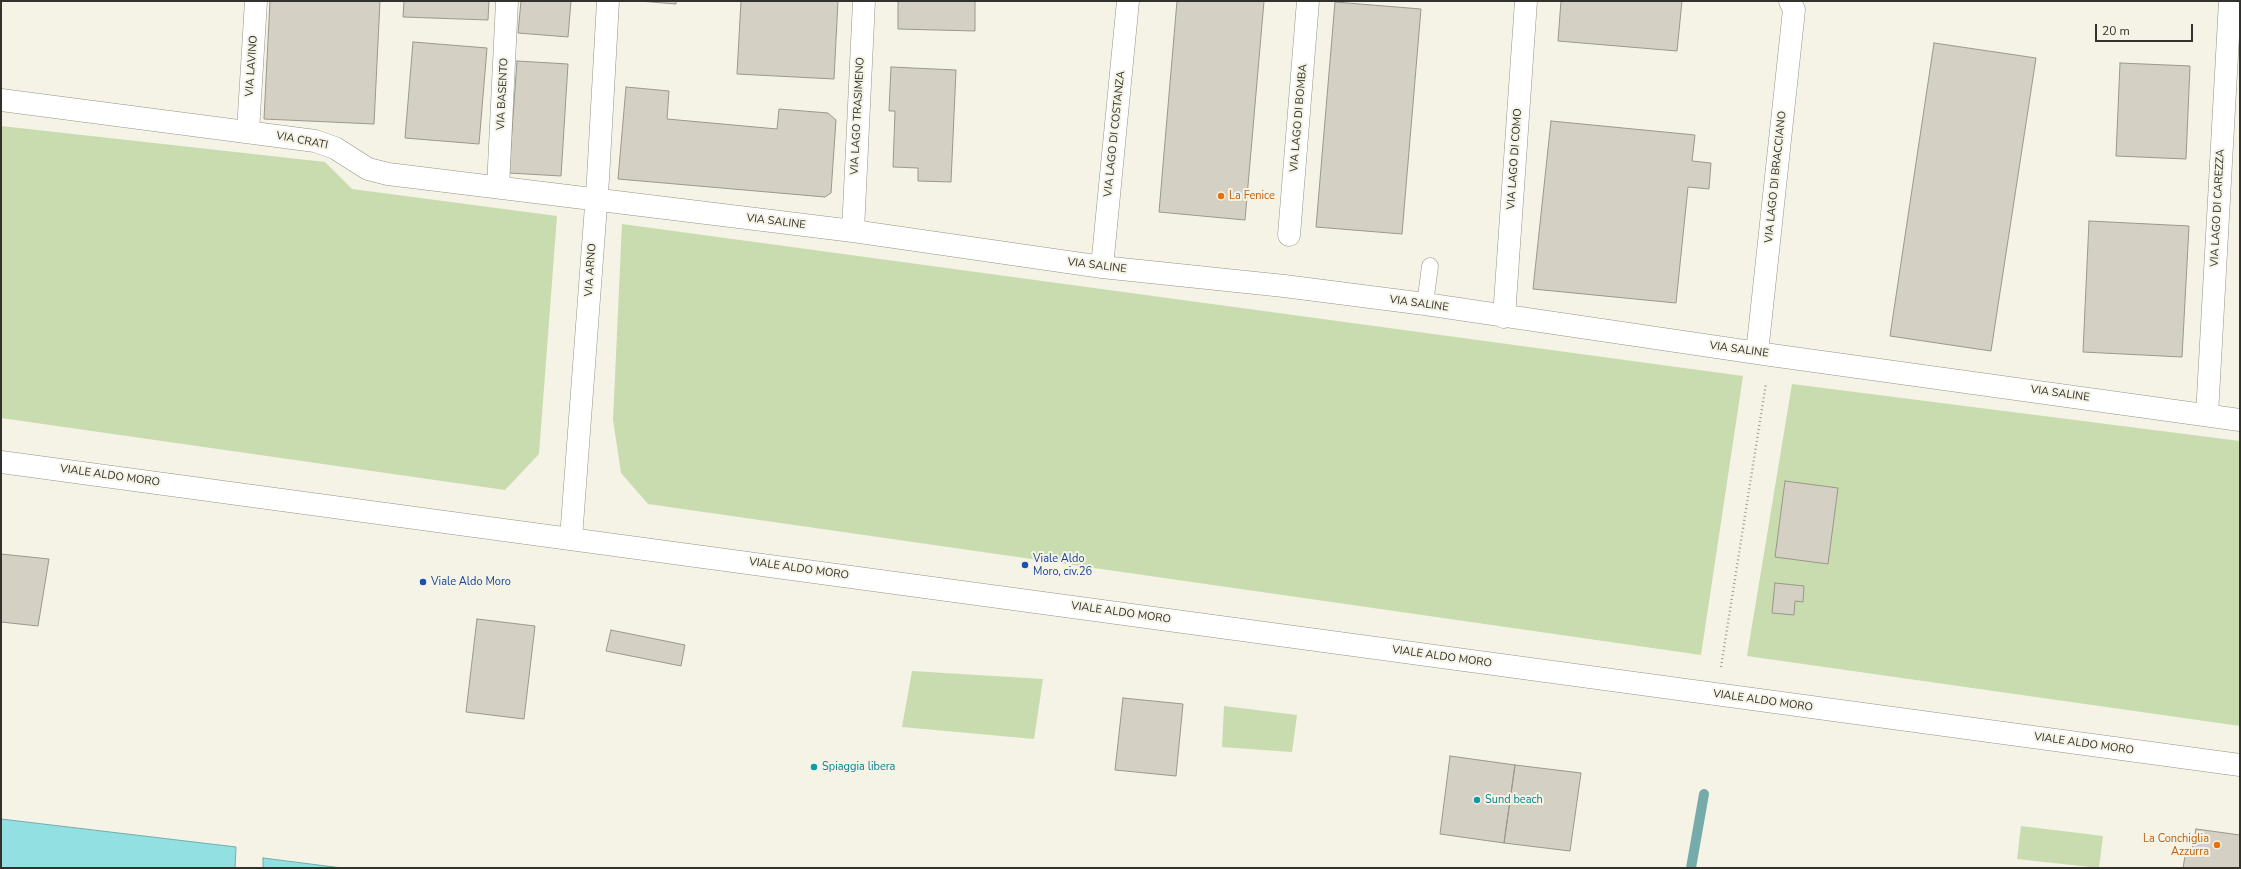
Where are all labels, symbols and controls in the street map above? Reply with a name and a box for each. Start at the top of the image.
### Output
scale bar [2097,16,2195,42]
text: 20 m [2102,23,2130,39]
street label: VIA LAVINO [243,35,261,97]
street label: VIA BASENTO [495,57,511,131]
street label: VIA LAGO TRASIMENO [848,57,868,175]
street label: VIA LAGO DI BOMBA [1288,63,1310,173]
street label: VIA LAGO DI COSTANZA [1102,70,1128,198]
street label: VIA LAGO DI COMO [1505,108,1525,210]
street label: VIA LAGO DI BRACCIANO [1763,110,1789,244]
street label: VIA CRATI [275,130,329,152]
street label: VIA LAGO DI CAREZZA [2208,149,2228,267]
place label: La Fenice [1229,189,1275,203]
marker: La Fenice [1216,191,1226,201]
street label: VIA SALINE [746,212,806,232]
street label: VIA ARNO [583,243,599,297]
street label: VIA SALINE [1067,256,1127,276]
street label: VIA SALINE [1389,293,1449,315]
street label: VIA SALINE [1709,339,1769,361]
street label: VIA SALINE [2030,383,2090,405]
street label: VIALE ALDO MORO [59,462,161,490]
place label: Viale Aldo Moro, civ.26 [1033,552,1092,578]
street label: VIALE ALDO MORO [748,555,850,583]
marker: Viale Aldo Moro, civ.26 [1020,560,1030,570]
place label: Viale Aldo Moro [431,575,511,589]
marker: Viale Aldo Moro [418,577,428,587]
street label: VIALE ALDO MORO [1070,599,1172,627]
street label: VIALE ALDO MORO [1391,643,1493,671]
street label: VIALE ALDO MORO [1712,687,1814,715]
street label: VIALE ALDO MORO [2033,730,2135,758]
place label: Spiaggia libera [822,760,895,774]
marker: Spiaggia libera [809,762,819,772]
place label: Sund beach [1485,793,1543,807]
marker: Sund beach [1472,795,1482,805]
place label: La Conchiglia Azzurra [2143,832,2209,858]
marker: La Conchiglia Azzurra [2212,840,2222,850]

